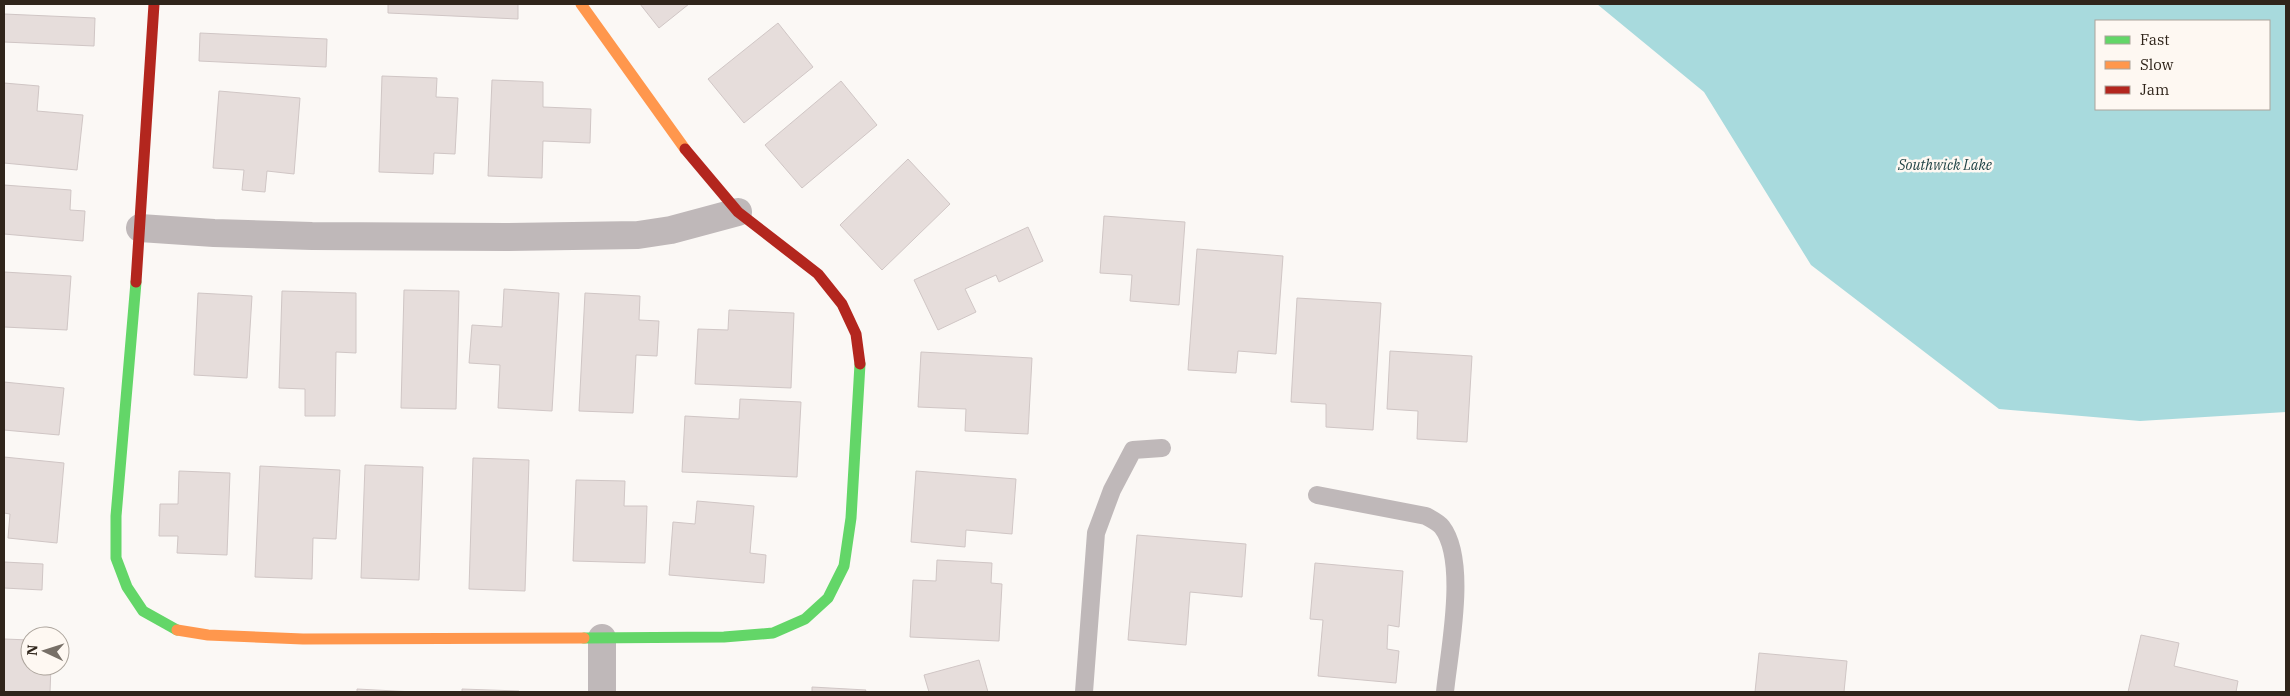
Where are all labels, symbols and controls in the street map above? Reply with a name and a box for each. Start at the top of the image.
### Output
legend [2095,20,2270,110]
text: Fast [2140,30,2170,49]
text: Slow [2140,55,2174,74]
text: Jam [2140,80,2169,99]
water label: Southwick Lake [1897,156,1993,174]
north arrow [20,626,70,676]
text: N [23,644,41,656]

